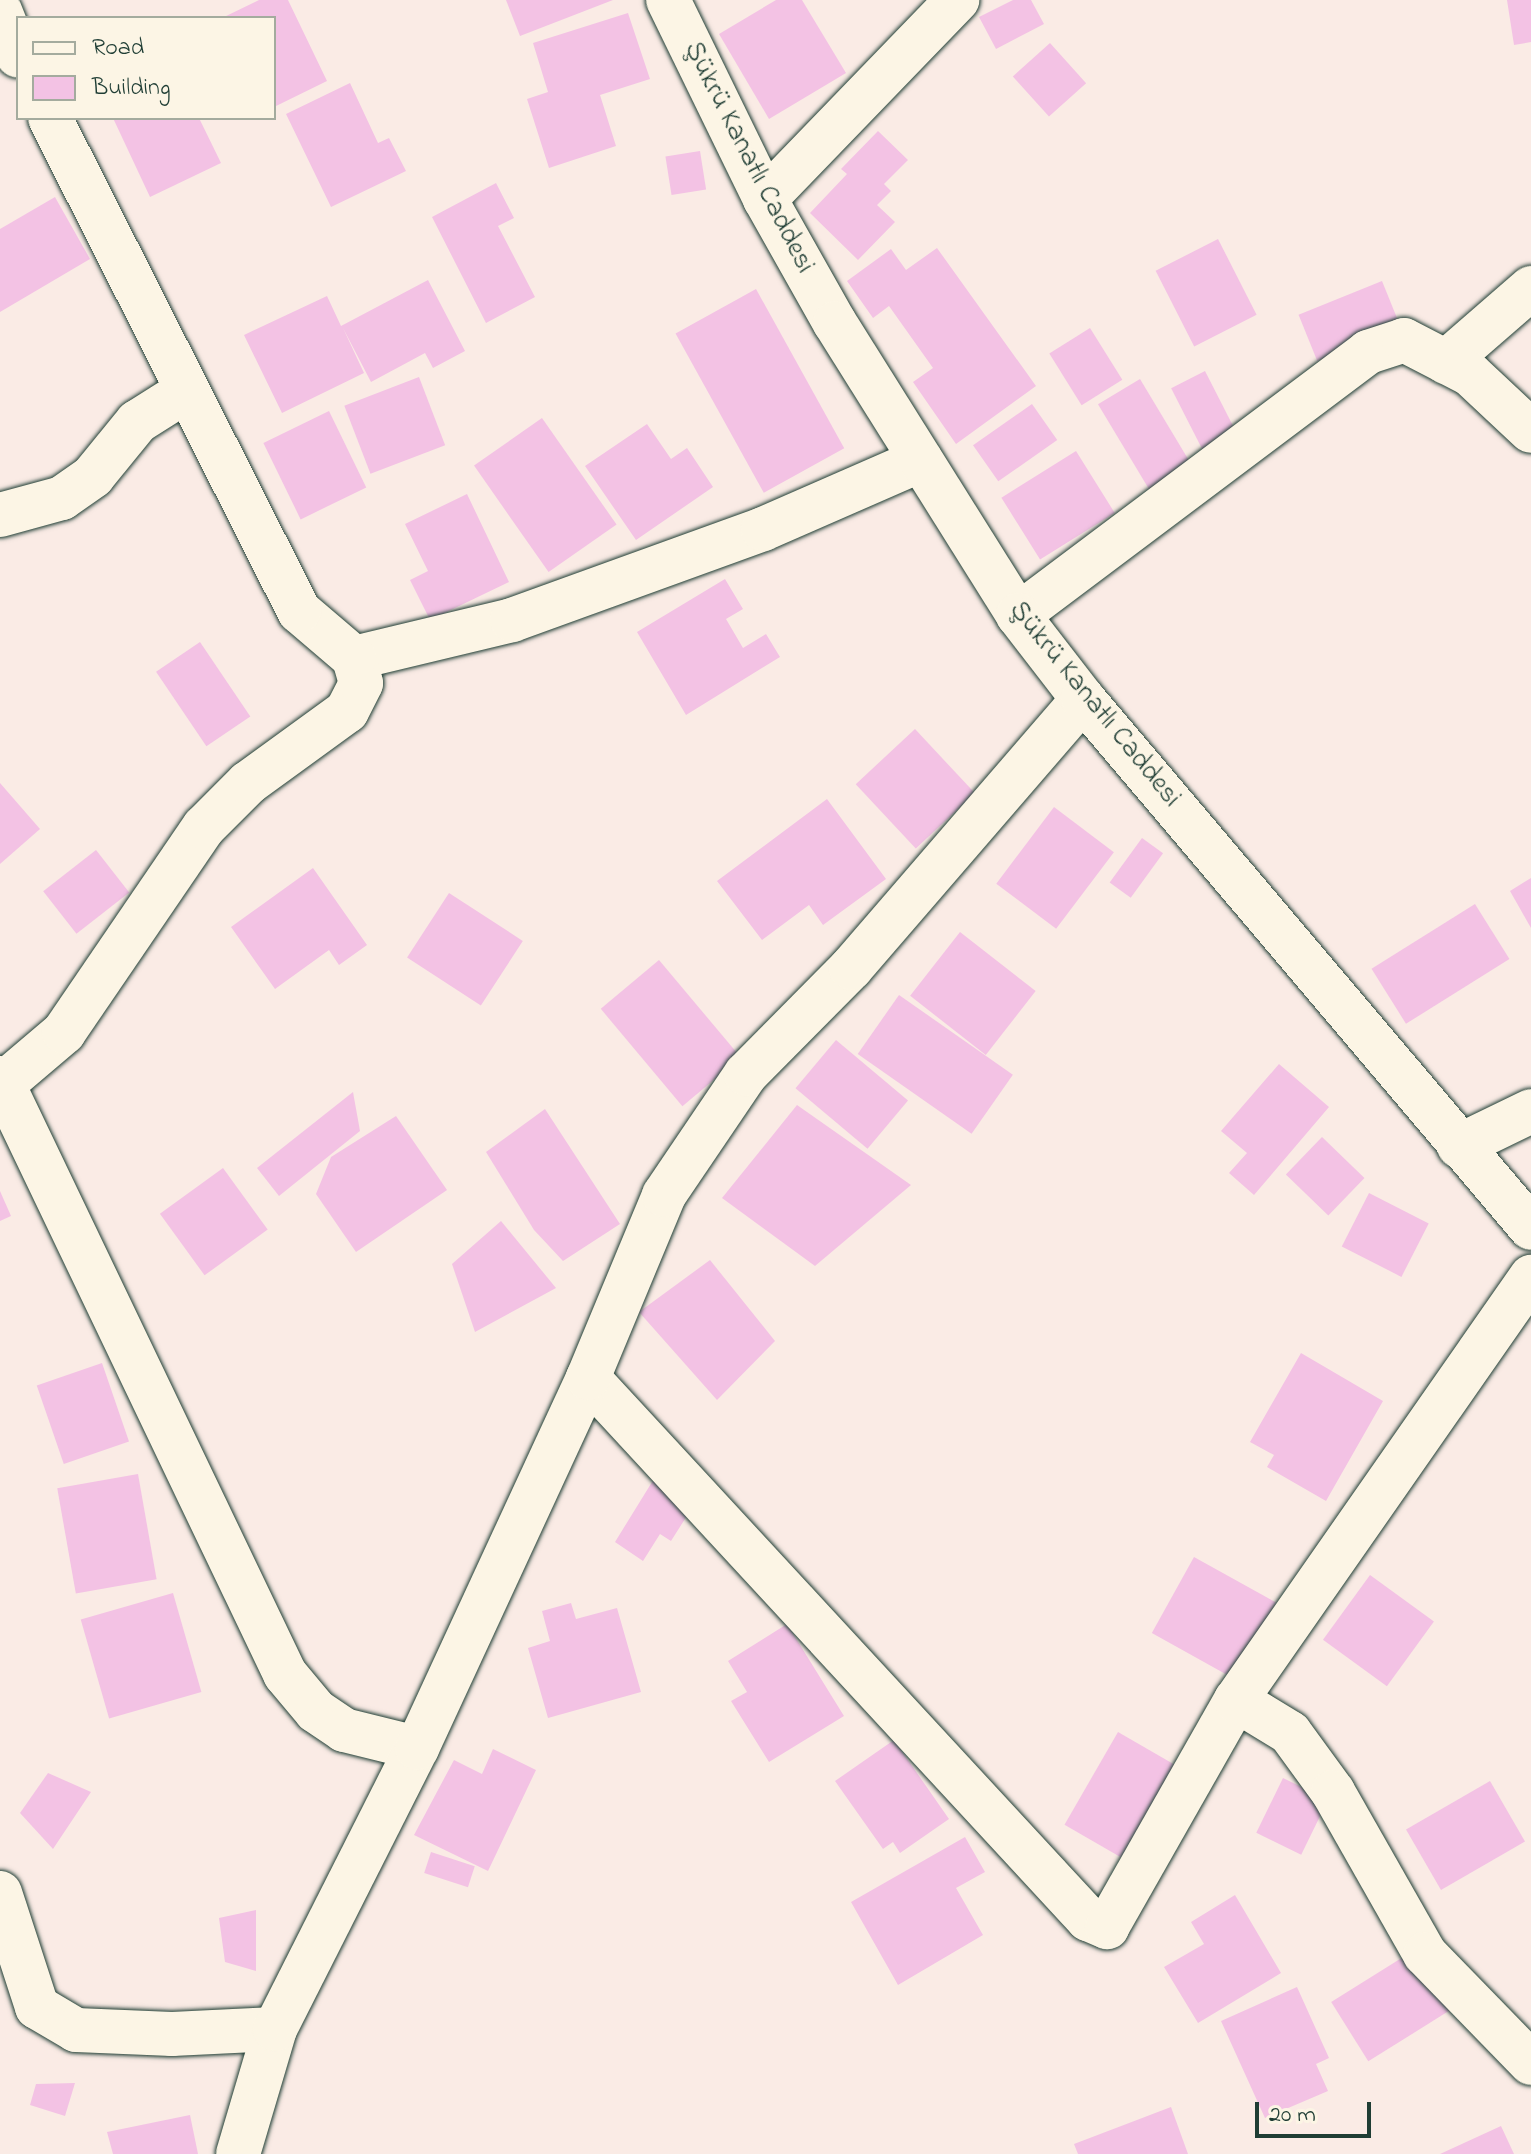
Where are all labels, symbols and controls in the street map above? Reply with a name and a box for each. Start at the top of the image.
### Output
legend [16,16,276,120]
text: Road [92,31,144,66]
street label: Şükrü Kanatlı Caddesi [675,37,821,279]
text: Building [92,71,171,106]
street label: Şükrü Kanatlı Caddesi [1001,595,1187,815]
scale bar [1259,2086,1375,2136]
text: 20 m [1269,2098,1316,2133]

